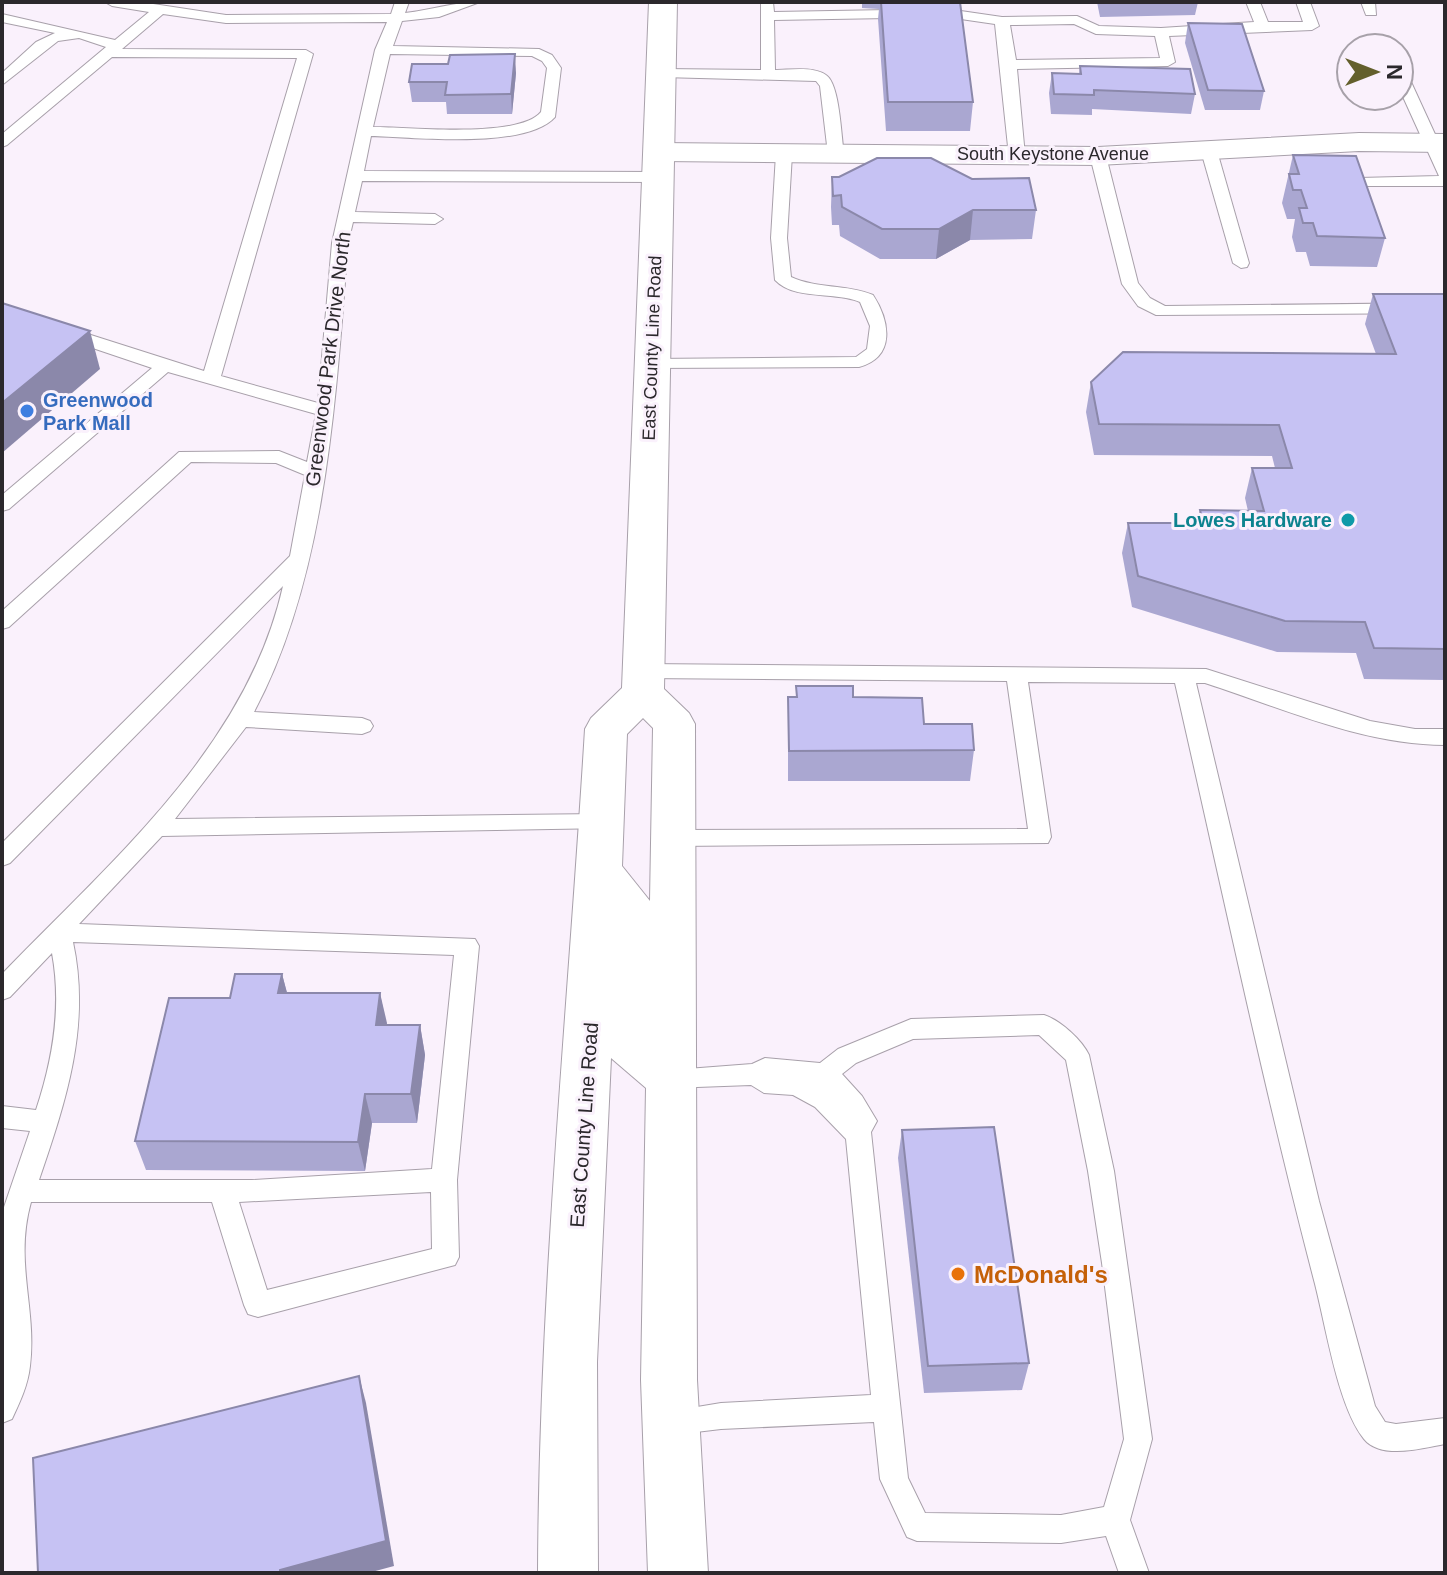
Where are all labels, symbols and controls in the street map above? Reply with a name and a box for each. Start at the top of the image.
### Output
north arrow [1335,32,1415,112]
text: N [1382,64,1407,80]
street label: South Keystone Avenue [957,144,1149,164]
street label: Greenwood Park Drive North [301,230,355,488]
street label: East County Line Road [639,255,665,441]
place label: Greenwood Park Mall [43,389,153,434]
marker: Greenwood Park Mall [18,402,36,420]
place label: Lowes Hardware [1173,509,1332,531]
marker: Lowes Hardware [1339,511,1357,529]
street label: East County Line Road [566,1022,602,1228]
place label: McDonald's [974,1261,1108,1288]
marker: McDonald's [949,1265,967,1283]

